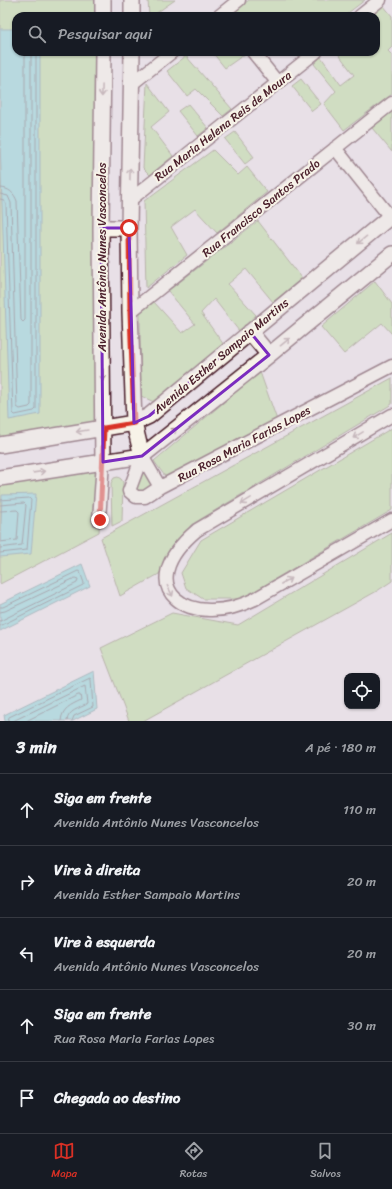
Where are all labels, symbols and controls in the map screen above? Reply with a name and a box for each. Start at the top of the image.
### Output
search box [12,12,380,56]
text: Pesquisar aqui [58,21,152,47]
icon: search [26,23,48,45]
street label: Rua Maria Helena Reis de Moura [149,64,297,187]
one-way arrow [99,84,106,97]
street label: Rua Francisco Santos Prado [197,153,325,263]
street label: Avenida Antônio Nunes Vasconcelos [91,162,113,353]
one-way arrow [127,168,134,181]
route start [120,219,138,237]
one-way arrow [356,235,367,244]
street label: Avenida Esther Sampaio Martins [147,292,294,420]
one-way arrow [279,337,290,346]
one-way arrow [99,368,107,381]
street label: Rua Rosa Maria Farias Lopes [173,400,315,488]
one-way arrow [76,428,89,436]
one-way arrow [167,428,178,436]
one-way arrow [352,431,364,439]
one-way arrow [32,468,45,476]
one-way arrow [240,497,252,505]
route end [91,511,109,529]
one-way arrow [280,577,292,585]
one-way arrow [167,585,174,597]
map controls [344,673,380,709]
button: locate [344,673,380,709]
text: 3 min [16,732,57,762]
text: A pé · 180 m [305,736,376,759]
text: Siga em frente [54,785,151,811]
text: 110 m [343,798,376,821]
icon: ahead [16,799,38,821]
text: Avenida Antônio Nunes Vasconcelos [54,811,259,834]
text: Vire à direita [54,857,140,883]
text: 20 m [347,870,376,893]
icon: right [16,871,38,893]
text: Avenida Esther Sampaio Martins [54,883,240,906]
text: Vire à esquerda [54,929,155,955]
text: 20 m [347,942,376,965]
icon: left [16,943,38,965]
text: Avenida Antônio Nunes Vasconcelos [54,955,259,978]
text: Siga em frente [54,1001,151,1027]
text: 30 m [347,1014,376,1037]
icon: ahead [16,1015,38,1037]
text: Rua Rosa Maria Farias Lopes [54,1027,214,1050]
text: Chegada ao destino [54,1085,180,1111]
icon: arrive [16,1087,38,1109]
tab: Mapa [51,1140,77,1183]
tab: Rotas [180,1140,207,1183]
tab: Salvos [310,1140,341,1183]

